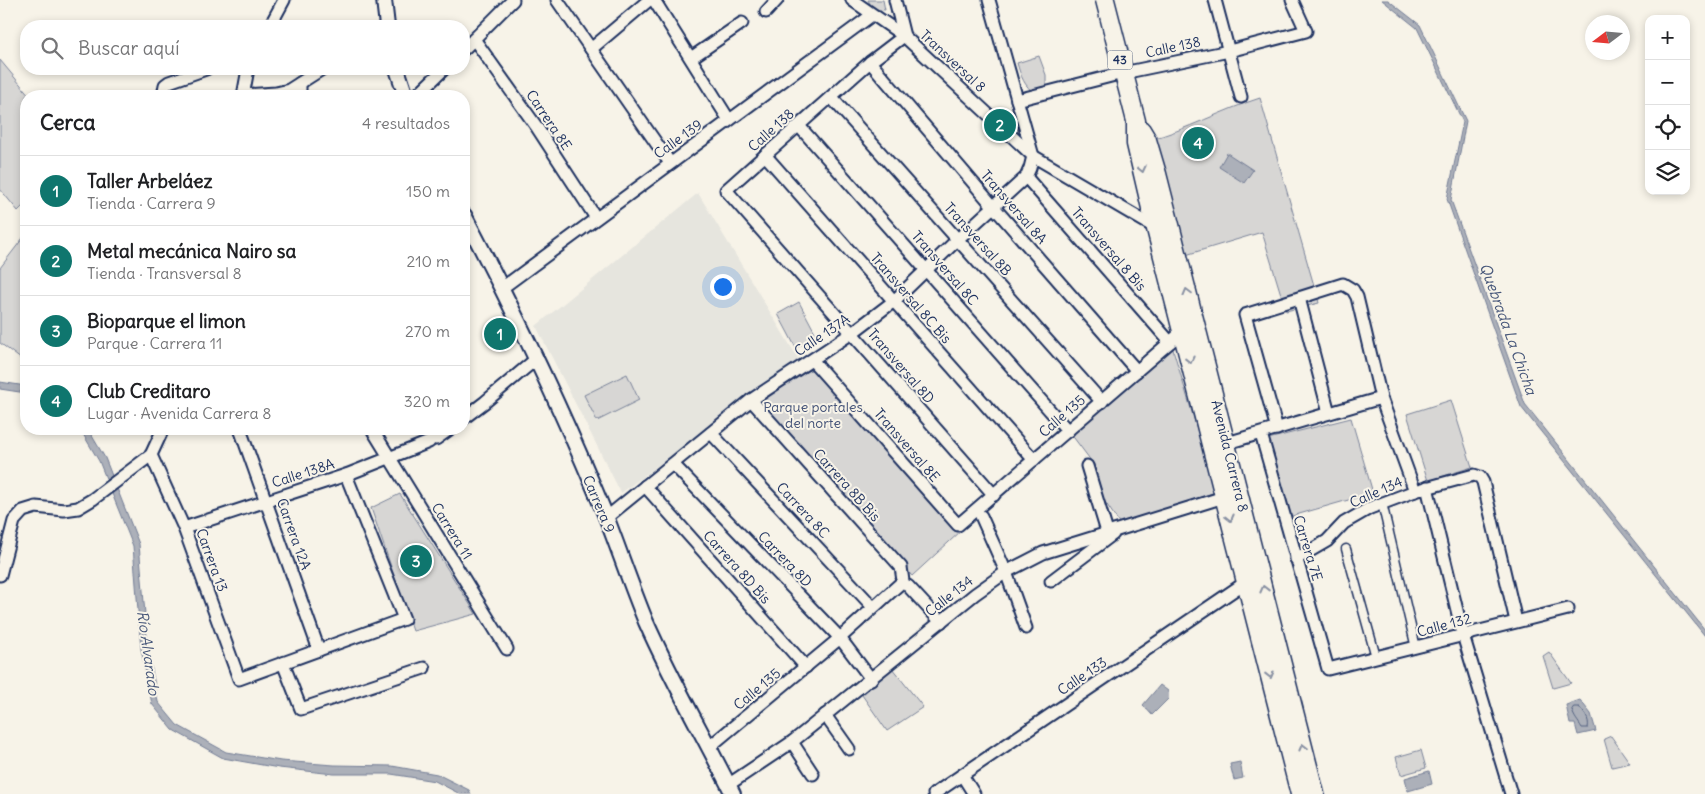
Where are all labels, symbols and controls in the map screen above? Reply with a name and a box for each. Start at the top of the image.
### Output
north arrow [1585,15,1630,60]
map controls [1645,15,1690,195]
button: + [1645,15,1690,60]
search box [20,20,470,75]
street label: Transversal 8 [916,26,990,96]
street label: Calle 138 [1144,32,1202,62]
icon: search [38,34,66,62]
text: Buscar aquí [78,36,179,60]
road number: 43 [1108,50,1132,70]
button: − [1645,60,1690,105]
street label: Carrera 8E [522,86,576,154]
street label: Calle 138 [744,105,798,155]
button: locate [1645,105,1690,150]
pin: 2 [984,106,1016,144]
text: Cerca [40,109,95,136]
text: 4 resultados [362,113,450,133]
street label: Calle 139 [650,115,706,163]
pin: 4 [1182,124,1214,162]
button: layers [1645,150,1690,195]
one-way arrow [1136,164,1147,173]
street label: Transversal 8A [977,166,1051,248]
text: Taller Arbeláez [87,169,213,193]
text: 1 [53,181,59,201]
text: 150 m [406,181,450,201]
text: Tienda · Carrera 9 [87,193,216,213]
street label: Transversal 8B [940,199,1016,279]
street label: Transversal 8 Bis [1068,203,1150,295]
street label: Transversal 8C [908,227,982,309]
text: Metal mecánica Nairo sa [87,239,296,263]
street label: Transversal 8C Bis [867,249,955,347]
text: 2 [52,251,60,271]
text: 210 m [407,251,450,271]
water label: Quebrada La Chicha [1476,260,1542,399]
text: Tienda · Transversal 8 [87,263,242,283]
your location [710,274,736,300]
one-way arrow [1182,287,1193,296]
text: Bioparque el limon [87,309,246,333]
street label: Calle 137A [791,310,853,360]
pin: 1 [484,315,516,353]
text: 3 [51,321,61,341]
text: 270 m [405,321,450,341]
street label: Transversal 8D [864,325,938,407]
text: Parque · Carrera 11 [87,333,222,353]
one-way arrow [1184,356,1195,365]
text: Club Creditaro [87,379,211,403]
text: 4 [51,391,61,411]
text: 320 m [404,391,450,411]
street label: Calle 135 [1035,391,1089,441]
park label: Parque portales del norte [763,398,863,432]
street label: Avenida Carrera 8 [1207,398,1253,514]
text: Lugar · Avenida Carrera 8 [87,403,272,423]
street label: Transversal 8E [870,405,944,485]
street label: Carrera 8B Bis [810,445,884,525]
street label: Calle 138A [269,454,337,492]
street label: Calle 134 [1347,472,1405,512]
street label: Carrera 9 [579,473,619,535]
street label: Carrera 8C [773,478,833,542]
street label: Carrera 12A [273,496,315,572]
street label: Carrera 11 [428,499,476,563]
one-way arrow [1224,513,1234,521]
street label: Carrera 7E [1290,513,1326,583]
street label: Carrera 13 [192,526,232,594]
street label: Carrera 8D Bis [699,527,775,607]
street label: Carrera 8D [754,527,816,591]
pin: 3 [400,542,432,580]
street label: Calle 134 [921,572,977,620]
one-way arrow [1259,586,1269,594]
water label: Río Alvarado [133,609,164,698]
street label: Calle 132 [1415,609,1473,641]
street label: Calle 133 [1054,653,1110,699]
street label: Calle 135 [730,664,784,714]
one-way arrow [1264,671,1275,680]
one-way arrow [1298,742,1309,751]

